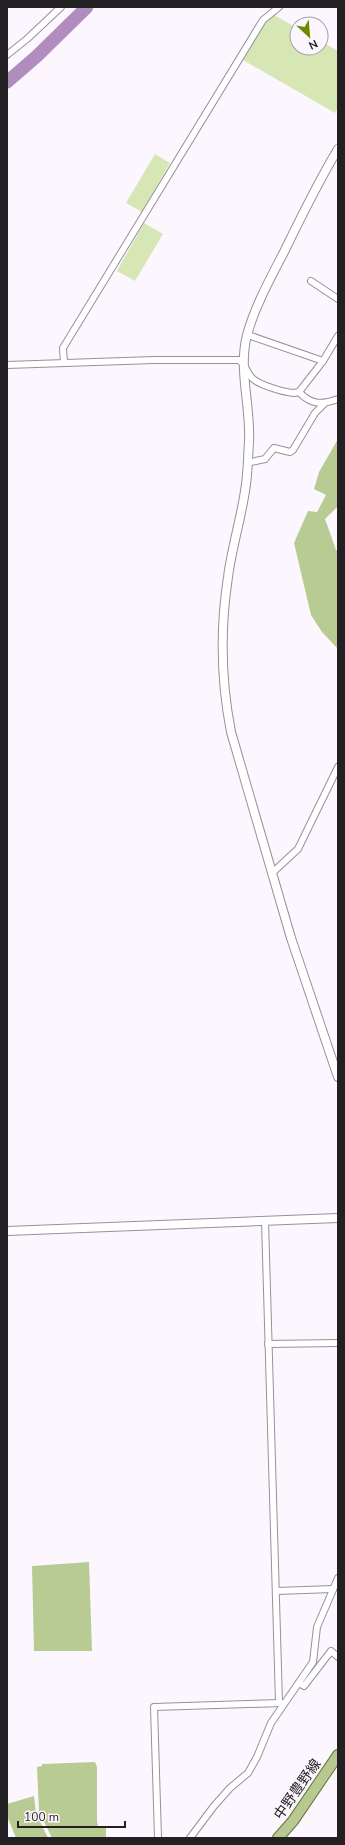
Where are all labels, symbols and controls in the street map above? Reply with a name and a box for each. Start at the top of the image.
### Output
north arrow [289,16,329,56]
text: N [306,36,320,53]
street label: 中野豊野線 [270,1755,325,1823]
scale bar [18,1803,125,1829]
text: 100 m [24,1809,59,1825]

